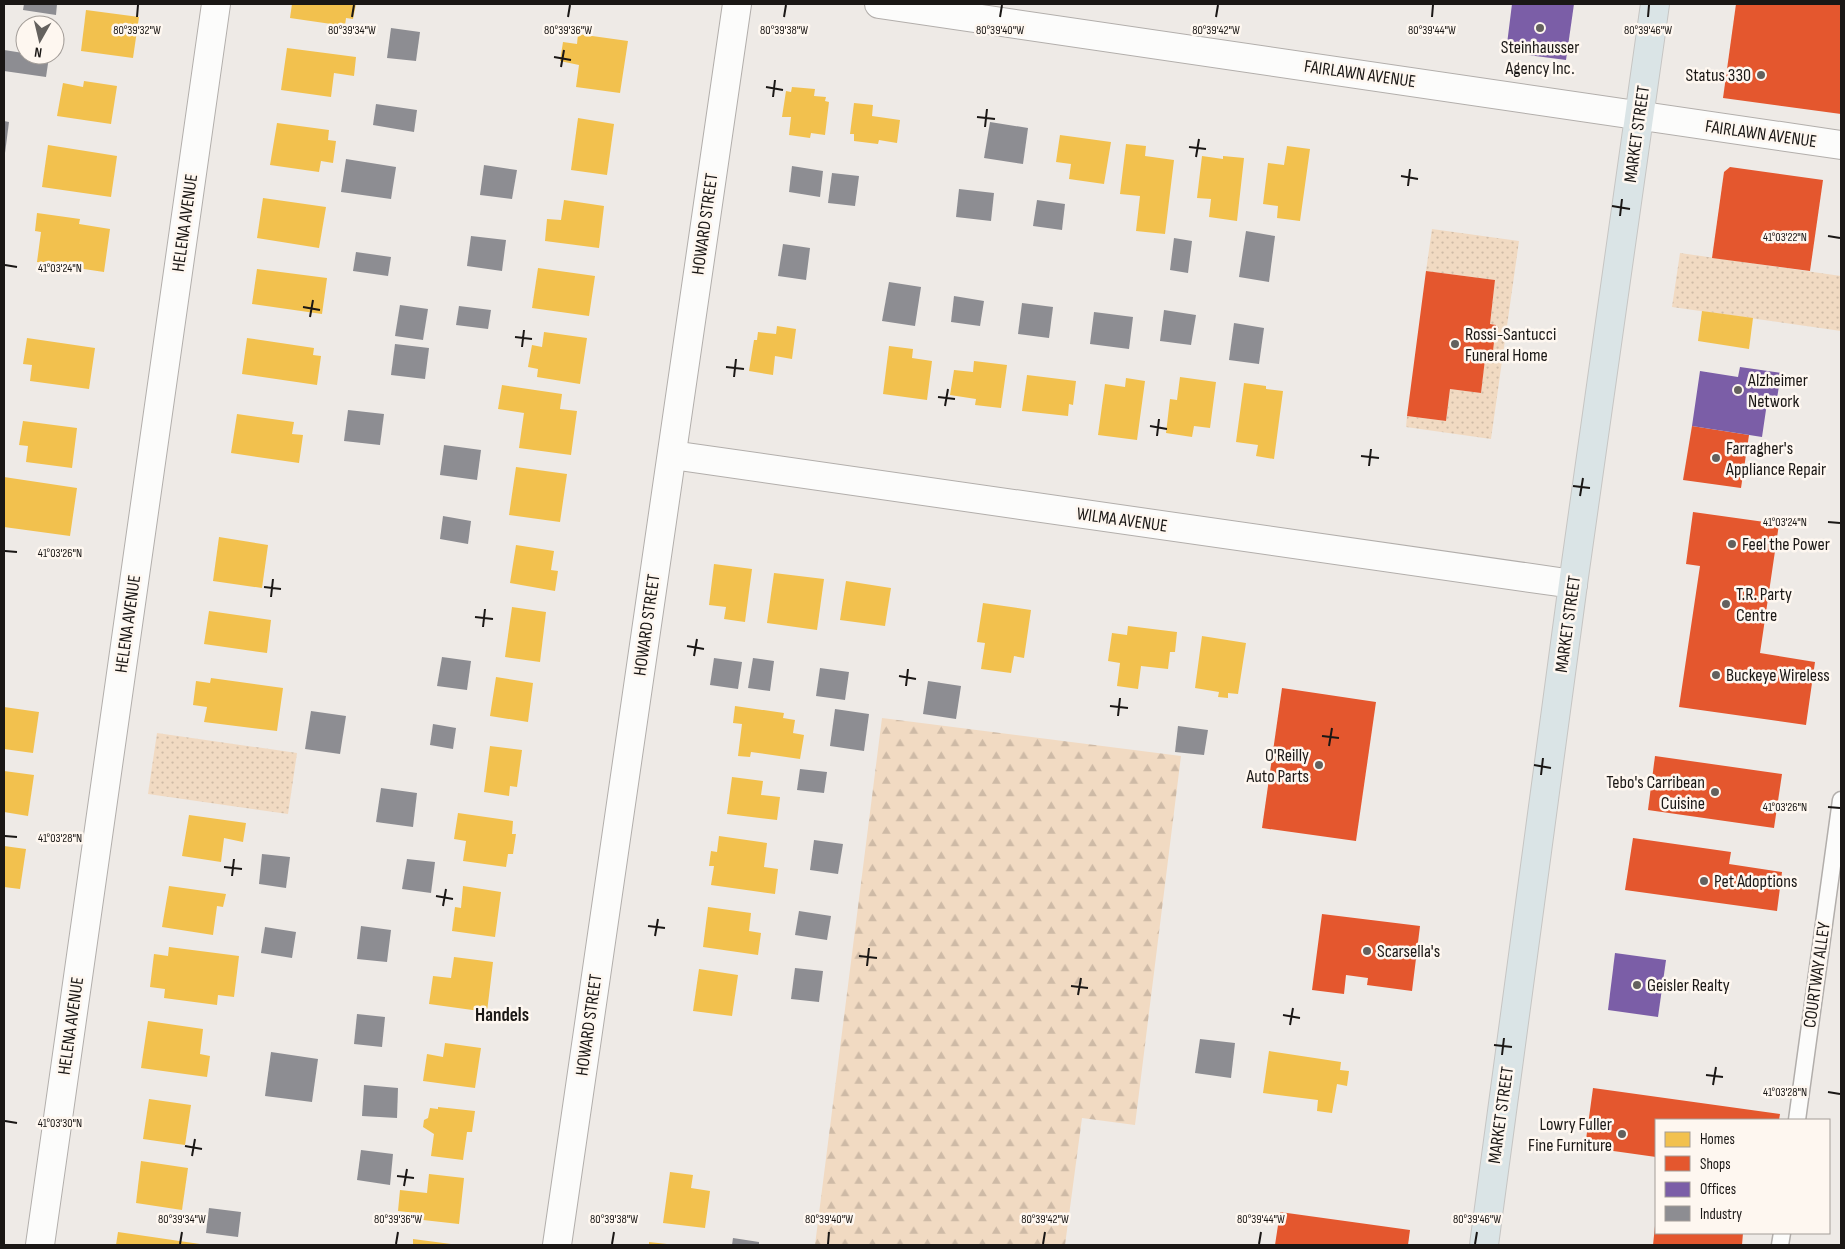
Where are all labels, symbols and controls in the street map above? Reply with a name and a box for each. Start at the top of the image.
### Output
north arrow [15,15,65,65]
marker: Steinhausser Agency Inc. [1534,22,1546,34]
text: 80°39'32"W [113,23,161,38]
text: 80°39'34"W [328,23,376,38]
text: 80°39'36"W [544,23,592,38]
text: 80°39'38"W [760,23,808,38]
text: 80°39'40"W [976,23,1024,38]
text: 80°39'42"W [1192,23,1240,38]
text: 80°39'44"W [1408,23,1456,38]
text: 80°39'46"W [1624,23,1672,38]
place label: Steinhausser Agency Inc. [1501,37,1579,79]
text: N [33,43,43,61]
street label: FAIRLAWN AVENUE [1303,56,1417,92]
place label: Status 330 [1685,65,1751,86]
marker: Status 330 [1755,69,1767,81]
street label: MARKET STREET [1620,84,1654,184]
street label: FAIRLAWN AVENUE [1704,116,1818,152]
street label: HOWARD STREET [687,172,723,276]
street label: HELENA AVENUE [168,173,202,273]
text: 41°03'22"N [1763,230,1807,245]
text: 41°03'24"N [38,261,82,276]
place label: Rossi-Santucci Funeral Home [1465,324,1556,366]
marker: Rossi-Santucci Funeral Home [1449,338,1461,350]
place label: Alzheimer Network [1747,370,1808,412]
marker: Alzheimer Network [1732,384,1744,396]
place label: Farragher's Appliance Repair [1725,438,1826,480]
marker: Farragher's Appliance Repair [1710,452,1722,464]
street label: WILMA AVENUE [1075,503,1169,537]
text: 41°03'24"N [1763,515,1807,530]
place label: Feel the Power [1742,534,1830,555]
marker: Feel the Power [1726,538,1738,550]
text: 41°03'26"N [38,546,82,561]
street label: HOWARD STREET [629,573,665,677]
street label: HELENA AVENUE [111,574,145,674]
street label: MARKET STREET [1551,574,1585,674]
place label: T.R. Party Centre [1736,584,1792,626]
marker: T.R. Party Centre [1720,598,1732,610]
place label: Buckeye Wireless [1726,665,1830,686]
marker: Buckeye Wireless [1710,669,1722,681]
place label: O'Reilly Auto Parts [1246,745,1309,787]
marker: O'Reilly Auto Parts [1313,759,1325,771]
place label: Tebo's Carribean Cuisine [1606,772,1705,814]
marker: Tebo's Carribean Cuisine [1709,786,1721,798]
text: 41°03'26"N [1763,800,1807,815]
text: 41°03'28"N [38,831,82,846]
place label: Pet Adoptions [1714,871,1797,892]
marker: Pet Adoptions [1698,875,1710,887]
street label: COURTWAY ALLEY [1799,920,1835,1029]
place label: Scarsella's [1377,941,1440,962]
marker: Scarsella's [1361,945,1373,957]
street label: HOWARD STREET [571,973,607,1077]
place label: Geisler Realty [1647,975,1730,996]
street label: HELENA AVENUE [54,976,88,1076]
marker: Geisler Realty [1631,979,1643,991]
district label: Handels [475,1004,529,1027]
street label: MARKET STREET [1484,1065,1518,1165]
text: 41°03'28"N [1763,1085,1807,1100]
place label: Lowry Fuller Fine Furniture [1528,1114,1612,1156]
text: 41°03'30"N [38,1116,82,1131]
legend [1655,1119,1830,1234]
marker: Lowry Fuller Fine Furniture [1616,1128,1628,1140]
text: Homes [1700,1130,1735,1149]
text: Shops [1700,1155,1731,1174]
text: Offices [1700,1180,1736,1199]
text: Industry [1700,1205,1742,1224]
text: 80°39'34"W [158,1212,206,1227]
text: 80°39'36"W [374,1212,422,1227]
text: 80°39'38"W [590,1212,638,1227]
text: 80°39'40"W [805,1212,853,1227]
text: 80°39'42"W [1021,1212,1069,1227]
text: 80°39'44"W [1237,1212,1285,1227]
text: 80°39'46"W [1453,1212,1501,1227]

